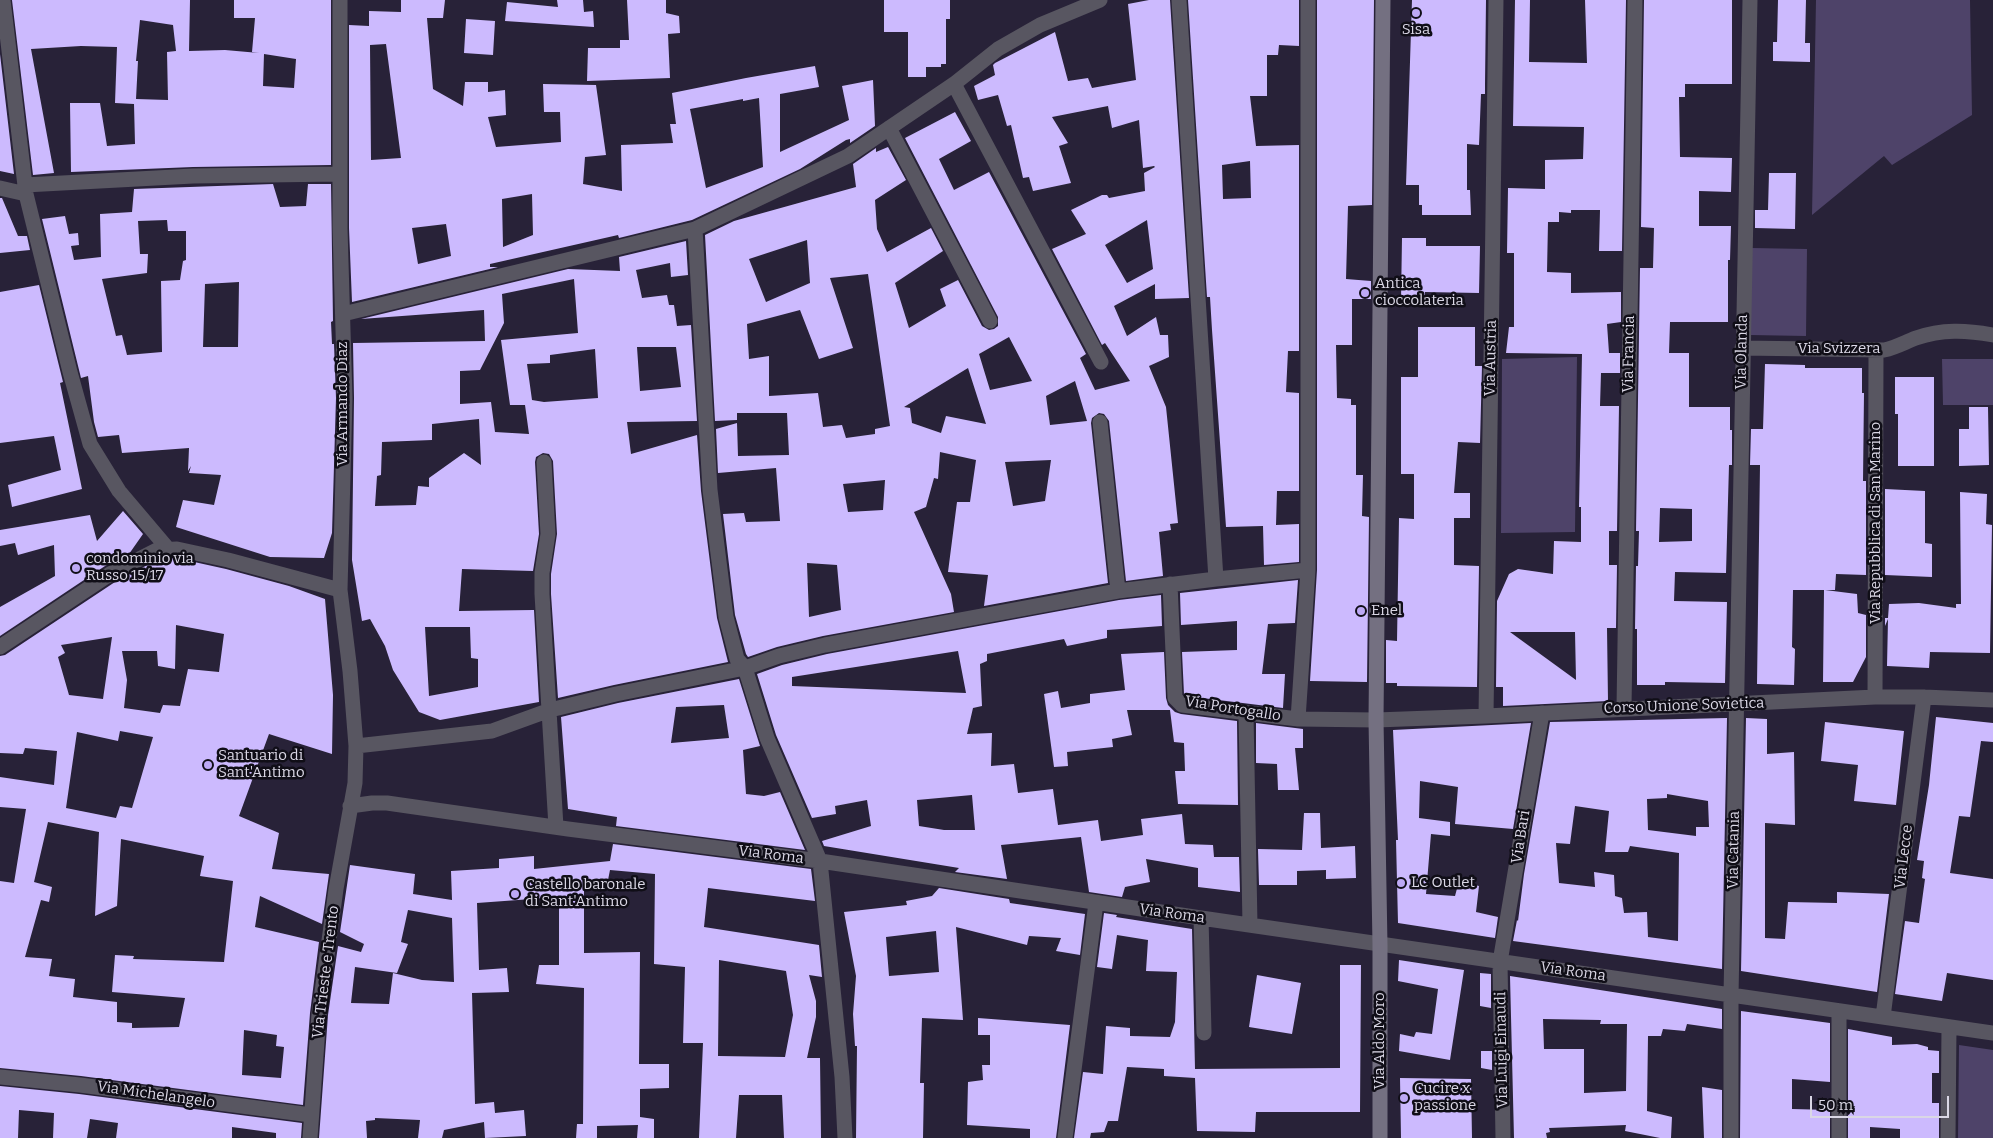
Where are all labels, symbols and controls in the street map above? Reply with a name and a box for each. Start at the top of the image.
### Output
marker: Sisa [1410,7,1422,19]
place label: Sisa [1402,21,1430,39]
place label: Antica cioccolateria [1375,275,1464,310]
marker: Antica cioccolateria [1359,287,1371,299]
street label: Via Olanda [1732,314,1752,390]
street label: Via Francia [1619,315,1639,393]
street label: Via Austria [1481,320,1501,396]
street label: Via Svizzera [1798,340,1880,358]
street label: Via Armando Diaz [334,342,352,466]
street label: Via Repubblica di San Marino [1867,422,1885,624]
place label: condominio via Russo 15/17 [86,550,194,585]
marker: condominio via Russo 15/17 [70,562,82,574]
place label: Enel [1371,602,1402,620]
marker: Enel [1355,605,1367,617]
street label: Via Portogallo [1184,693,1282,725]
street label: Corso Unione Sovietica [1603,694,1765,718]
place label: Santuario di Sant'Antimo [218,747,305,782]
marker: Santuario di Sant'Antimo [202,759,214,771]
street label: Via Bari [1508,809,1534,865]
street label: Via Catania [1724,811,1744,889]
street label: Via Lecce [1891,824,1917,890]
street label: Via Roma [737,842,805,868]
place label: LC Outlet [1411,874,1475,892]
place label: Castello baronale di Sant'Antimo [525,876,645,911]
marker: LC Outlet [1395,877,1407,889]
marker: Castello baronale di Sant'Antimo [509,888,521,900]
street label: Via Roma [1138,901,1206,927]
street label: Via Trieste e Trento [309,905,343,1039]
street label: Via Roma [1539,959,1607,985]
street label: Via Aldo Moro [1371,992,1389,1090]
street label: Via Luigi Einaudi [1492,992,1512,1108]
street label: Via Michelangelo [96,1078,216,1112]
place label: Cucire x passione [1414,1080,1476,1115]
scale bar [1813,1086,1952,1118]
marker: Cucire x passione [1398,1092,1410,1104]
text: 50 m [1818,1096,1853,1114]

